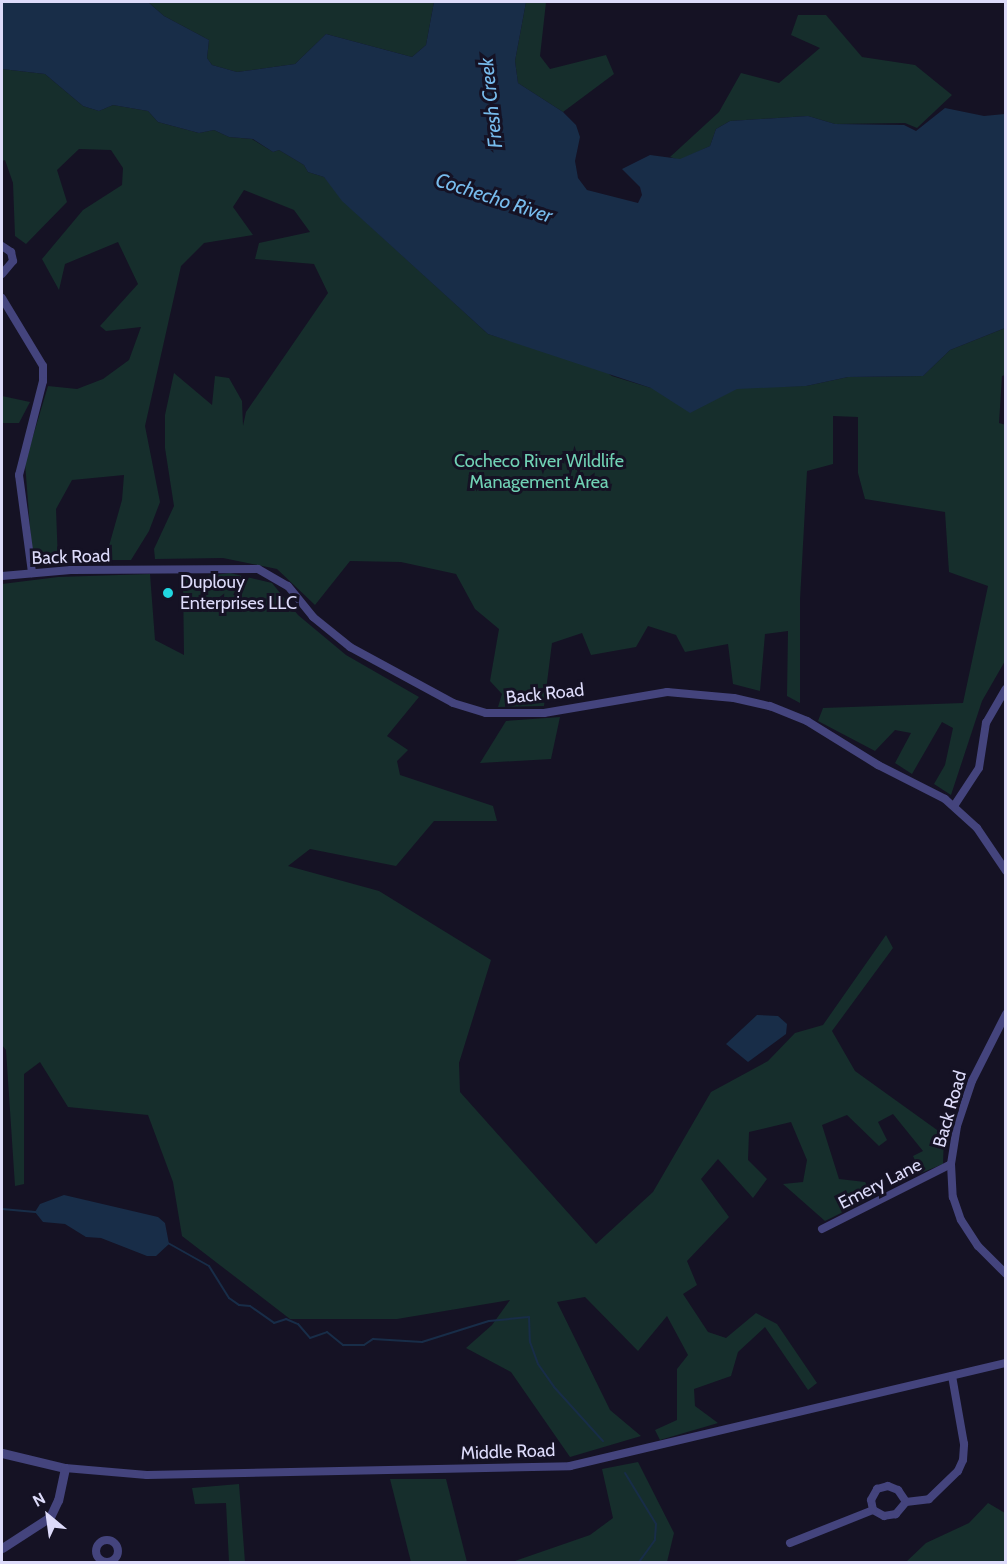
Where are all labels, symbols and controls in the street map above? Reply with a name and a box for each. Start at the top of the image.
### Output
water label: Fresh Creek [474,57,508,149]
water label: Cochecho River [433,168,555,228]
park label: Cocheco River Wildlife Management Area [454,451,624,494]
street label: Back Road [31,545,111,569]
place label: Duplouy Enterprises LLC [180,572,297,614]
marker: Duplouy Enterprises LLC [161,586,175,600]
street label: Back Road [505,679,585,709]
street label: Back Road [929,1068,971,1150]
street label: Emery Lane [835,1154,925,1214]
street label: Middle Road [460,1440,556,1464]
north arrow [18,1486,78,1546]
text: N [29,1489,49,1511]

